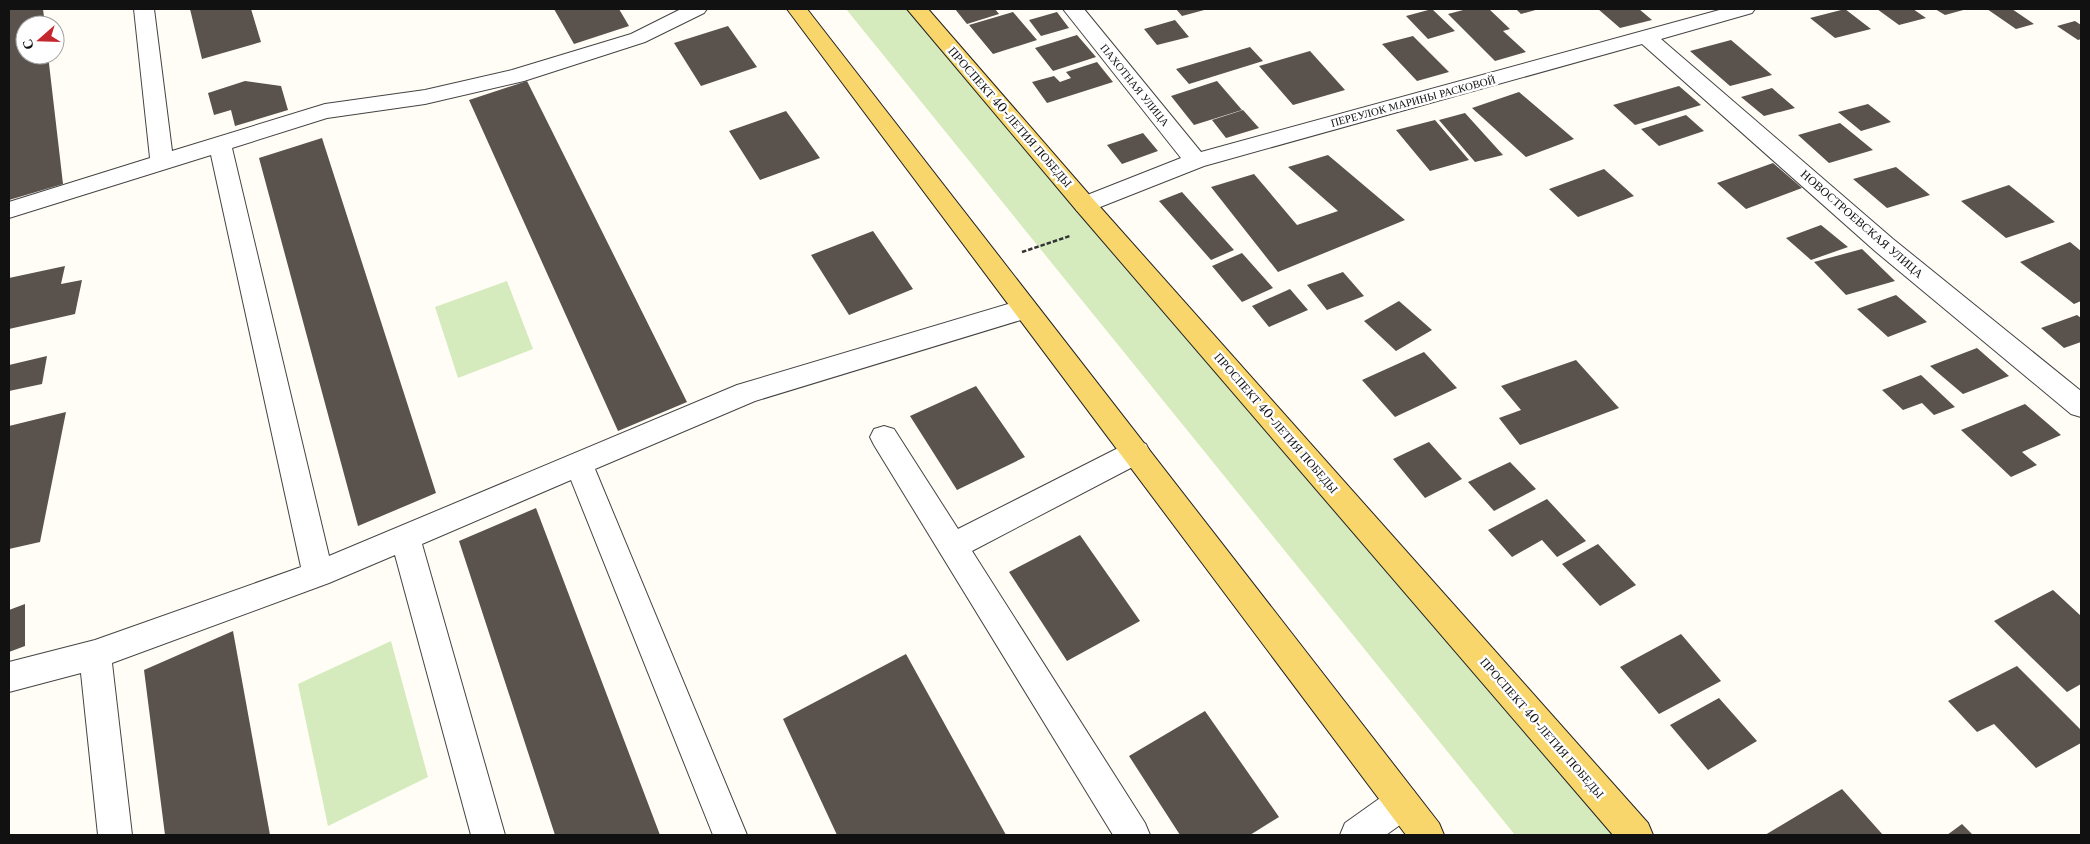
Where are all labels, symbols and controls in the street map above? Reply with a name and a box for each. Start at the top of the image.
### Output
north arrow [15,15,65,65]
text: С [18,37,38,52]
street label: ПАХОТНАЯ УЛИЦА [1097,41,1173,129]
street label: ПРОСПЕКТ 40-ЛЕТИЯ ПОБЕДЫ [945,43,1076,190]
street label: ПЕРЕУЛОК МАРИНЫ РАСКОВОЙ [1329,72,1497,130]
street label: НОВОСТРОЕВСКАЯ УЛИЦА [1798,166,1927,281]
street label: ПРОСПЕКТ 40-ЛЕТИЯ ПОБЕДЫ [1211,349,1342,496]
street label: ПРОСПЕКТ 40-ЛЕТИЯ ПОБЕДЫ [1477,654,1608,801]

